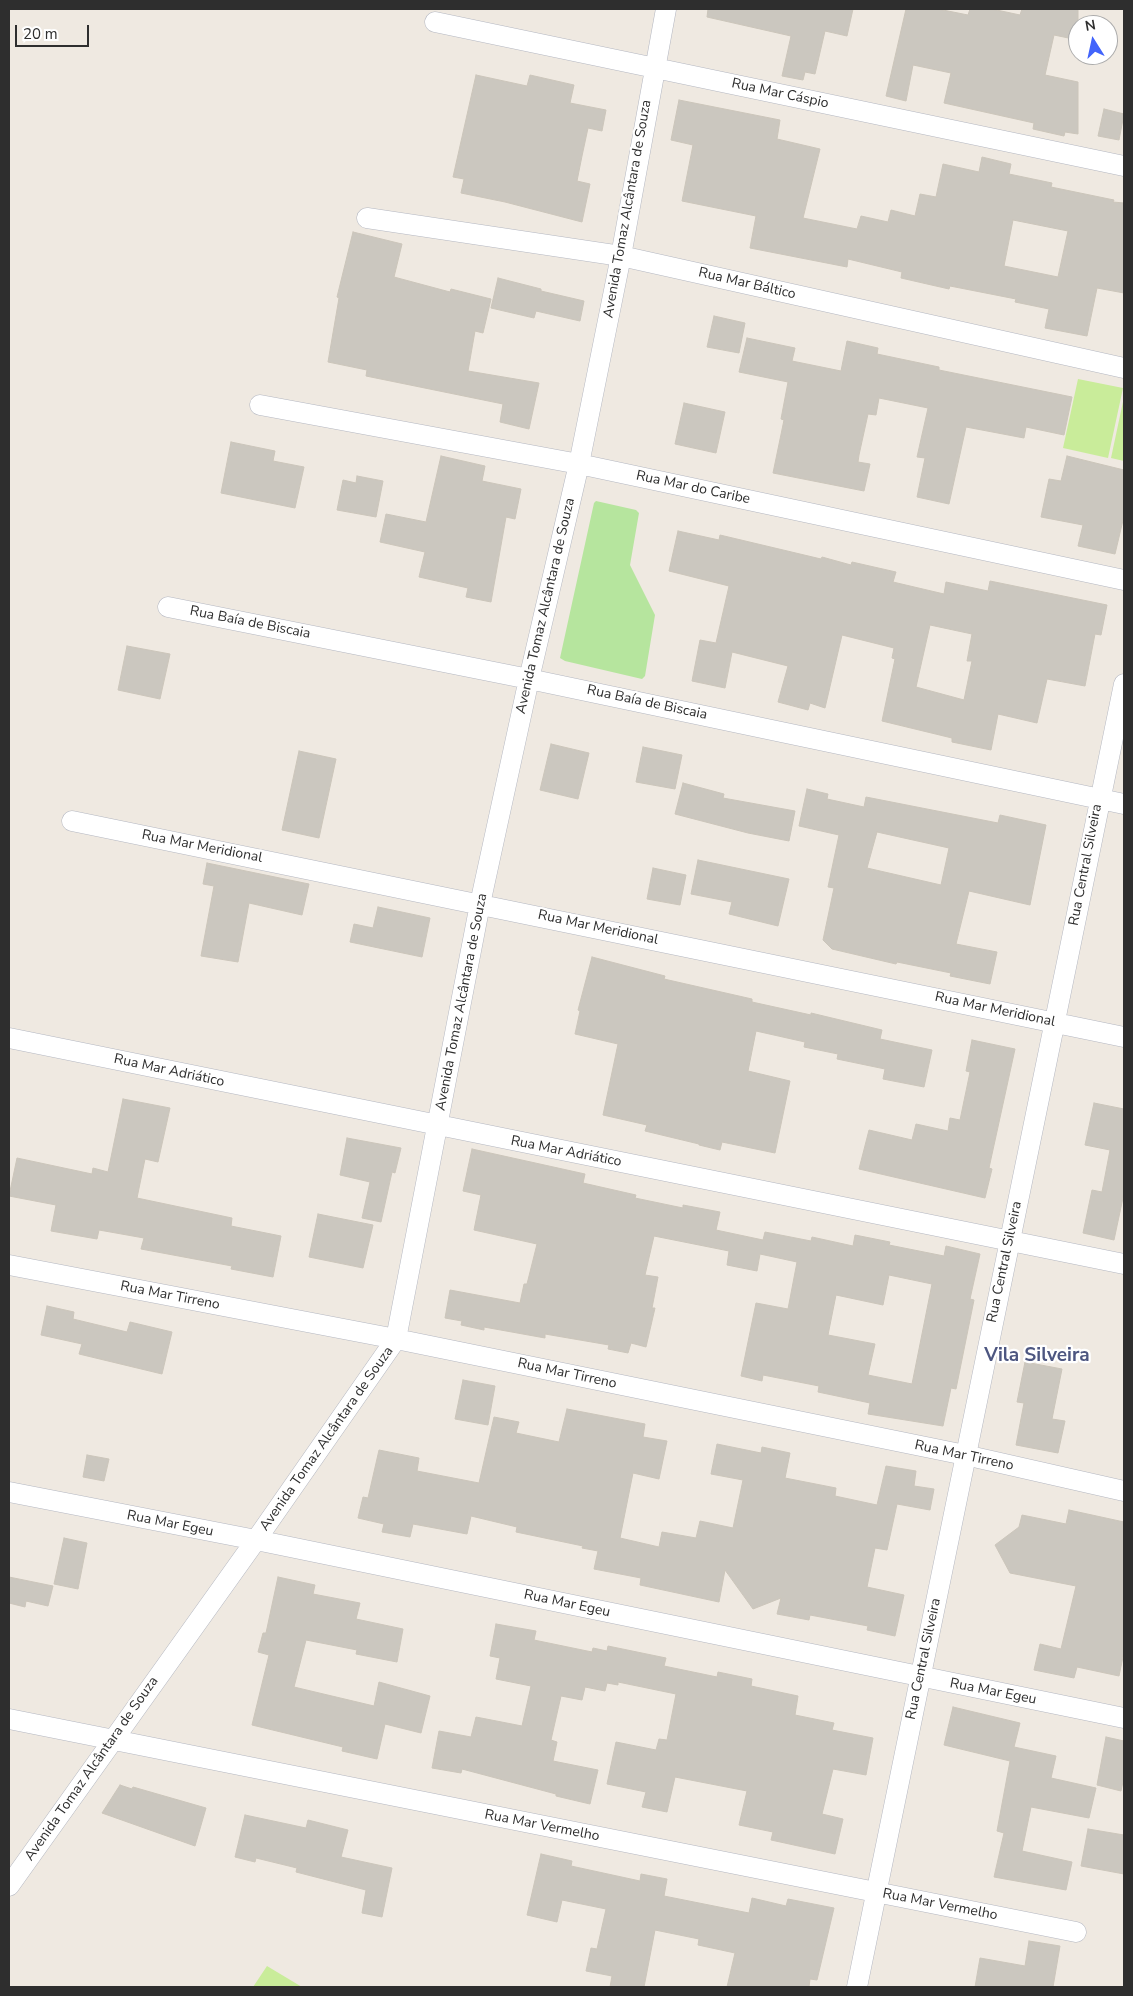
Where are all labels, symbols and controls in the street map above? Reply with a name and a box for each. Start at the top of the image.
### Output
scale bar [18,15,91,47]
north arrow [1068,15,1118,65]
text: N [1084,15,1097,36]
text: 20 m [23,24,58,44]
street label: Rua Mar Cáspio [730,76,830,112]
street label: Avenida Tomaz Alcântara de Souza [601,99,655,319]
street label: Rua Mar Báltico [697,265,797,303]
street label: Rua Mar do Caribe [634,468,752,508]
street label: Avenida Tomaz Alcântara de Souza [513,496,579,716]
street label: Rua Baía de Biscaia [188,603,312,643]
street label: Rua Baía de Biscaia [585,682,709,724]
street label: Rua Central Silveira [1066,803,1106,927]
street label: Rua Mar Meridional [140,827,264,867]
street label: Avenida Tomaz Alcântara de Souza [433,892,491,1112]
street label: Rua Mar Meridional [536,907,660,949]
street label: Rua Mar Meridional [933,989,1057,1031]
street label: Rua Mar Adriático [112,1051,226,1091]
street label: Rua Mar Adriático [509,1133,623,1171]
street label: Rua Central Silveira [984,1200,1026,1324]
street label: Rua Mar Tirreno [119,1278,221,1314]
street label: Avenida Tomaz Alcântara de Souza [257,1344,397,1534]
district label: Vila Silveira [984,1345,1090,1367]
street label: Rua Mar Tirreno [516,1355,618,1393]
street label: Rua Mar Tirreno [913,1437,1015,1475]
street label: Rua Mar Egeu [125,1507,215,1541]
street label: Rua Mar Egeu [522,1587,612,1621]
street label: Rua Central Silveira [903,1597,945,1721]
street label: Avenida Tomaz Alcântara de Souza [22,1674,162,1864]
street label: Rua Mar Egeu [948,1675,1038,1709]
street label: Rua Mar Vermelho [483,1807,601,1845]
street label: Rua Mar Vermelho [881,1886,999,1924]

